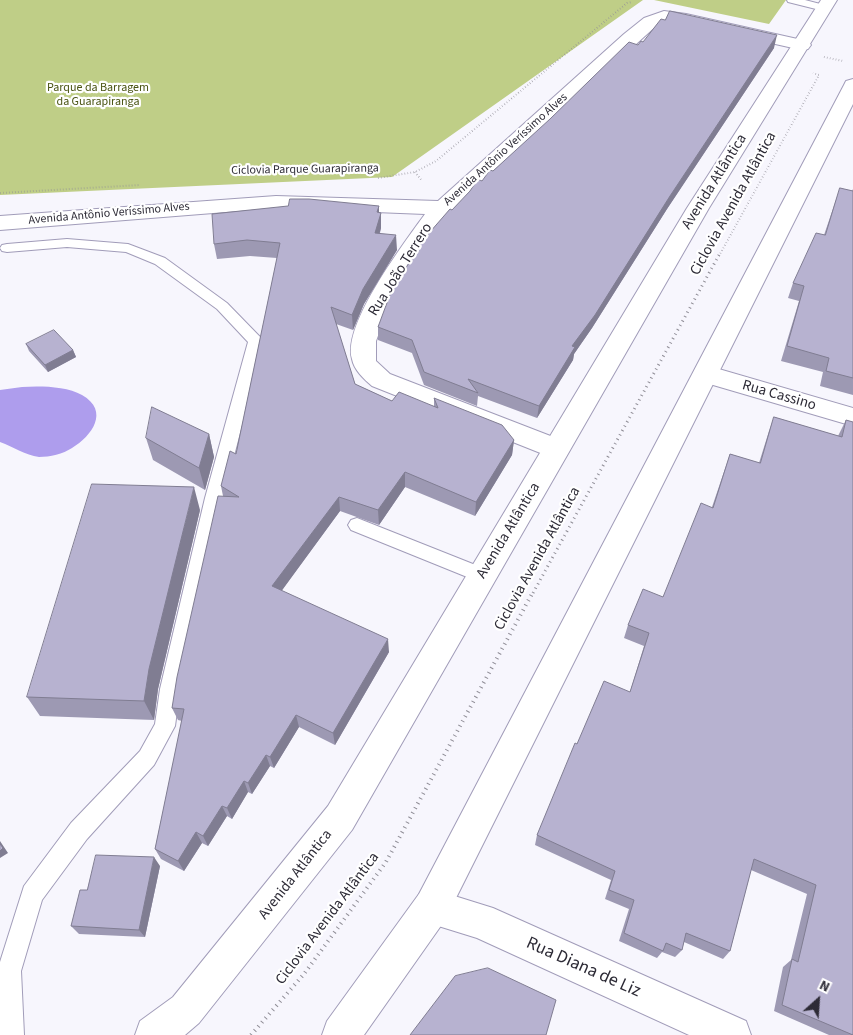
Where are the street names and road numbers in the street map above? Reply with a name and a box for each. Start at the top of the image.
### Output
street label: Avenida Antônio Veríssimo Alves [441,91,571,209]
street label: Ciclovia Avenida Atlântica [687,129,781,279]
street label: Avenida Atlântica [679,131,751,233]
street label: Ciclovia Parque Guarapiranga [231,162,379,178]
street label: Avenida Antônio Veríssimo Alves [28,200,190,228]
street label: Rua João Terrero [365,220,437,320]
street label: Rua Cassino [740,377,818,415]
street label: Avenida Atlântica [473,480,545,582]
street label: Ciclovia Avenida Atlântica [491,484,585,634]
street label: Avenida Atlântica [255,827,337,923]
street label: Ciclovia Avenida Atlântica [272,849,384,989]
street label: Rua Diana de Liz [522,933,644,1003]

